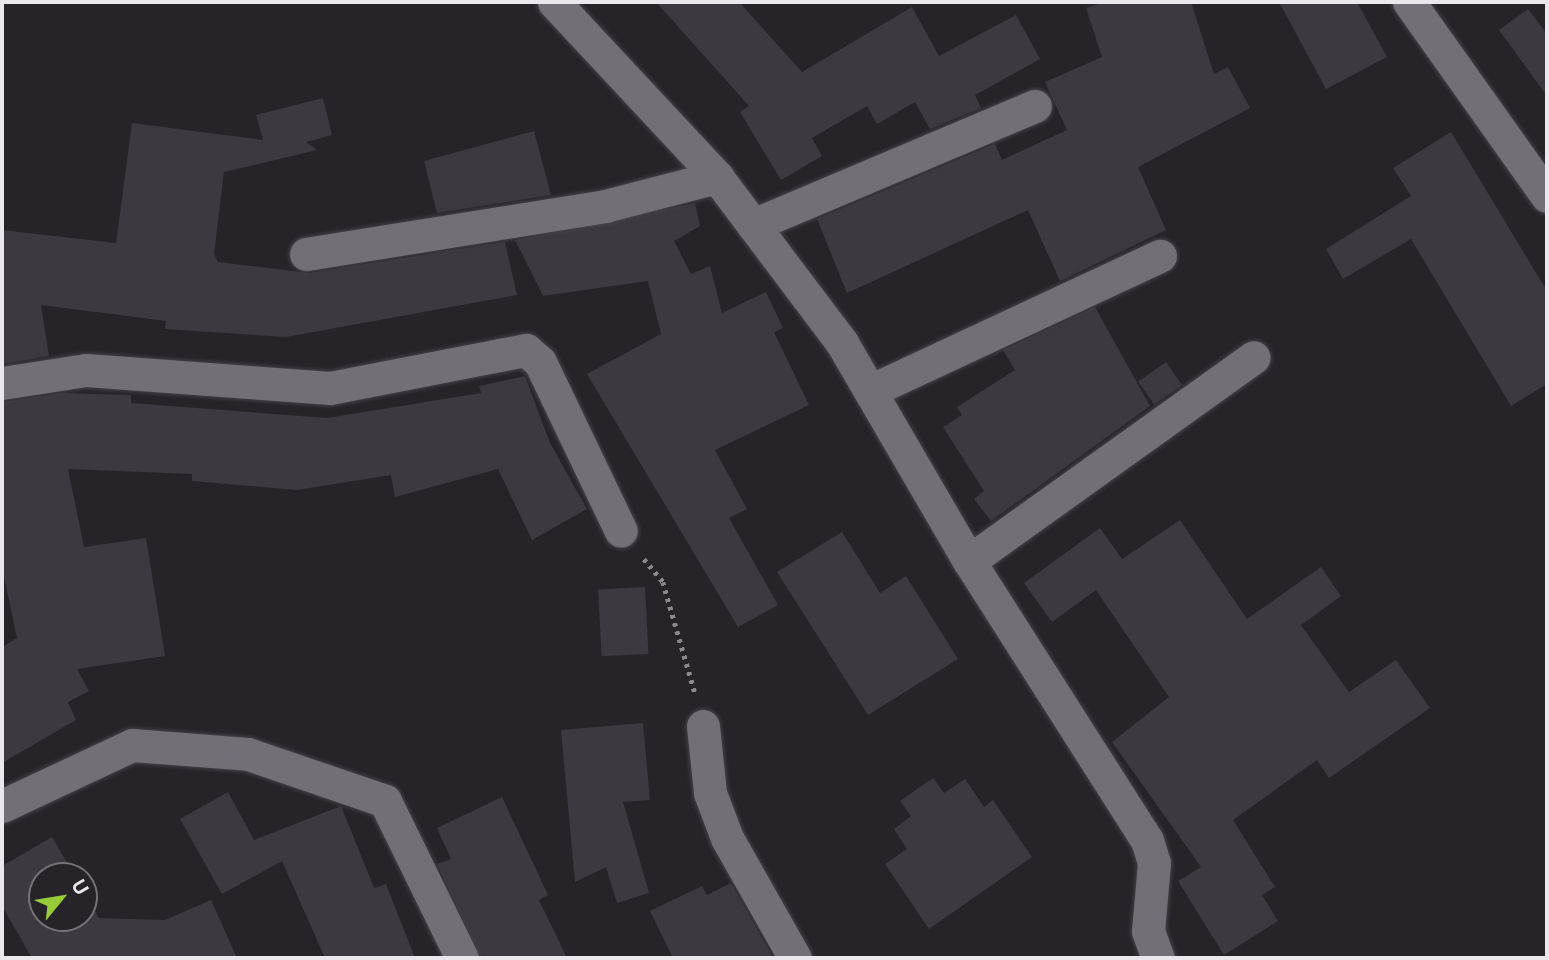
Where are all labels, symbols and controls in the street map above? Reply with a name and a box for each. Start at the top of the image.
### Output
north arrow [28,862,98,932]
text: U [66,875,93,899]

